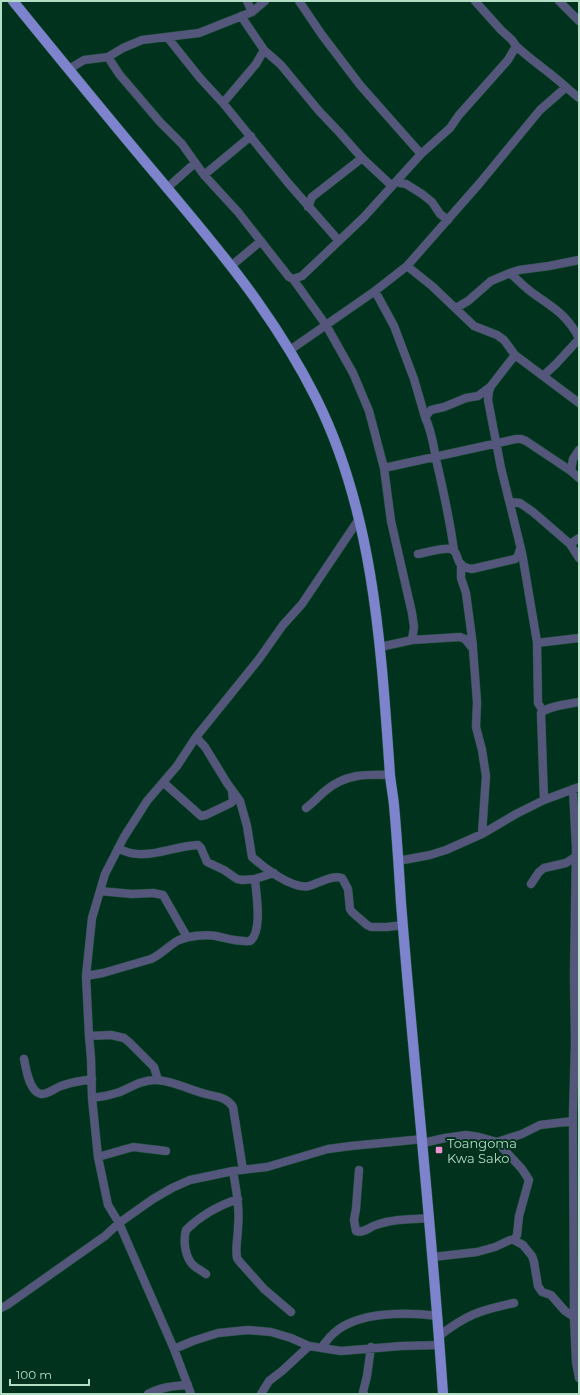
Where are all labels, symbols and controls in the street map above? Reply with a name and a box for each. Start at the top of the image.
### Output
place label: Toangoma Kwa Sako [447,1135,517,1166]
marker: Toangoma Kwa Sako [434,1145,444,1155]
scale bar [10,1361,89,1387]
text: 100 m [16,1367,52,1382]

